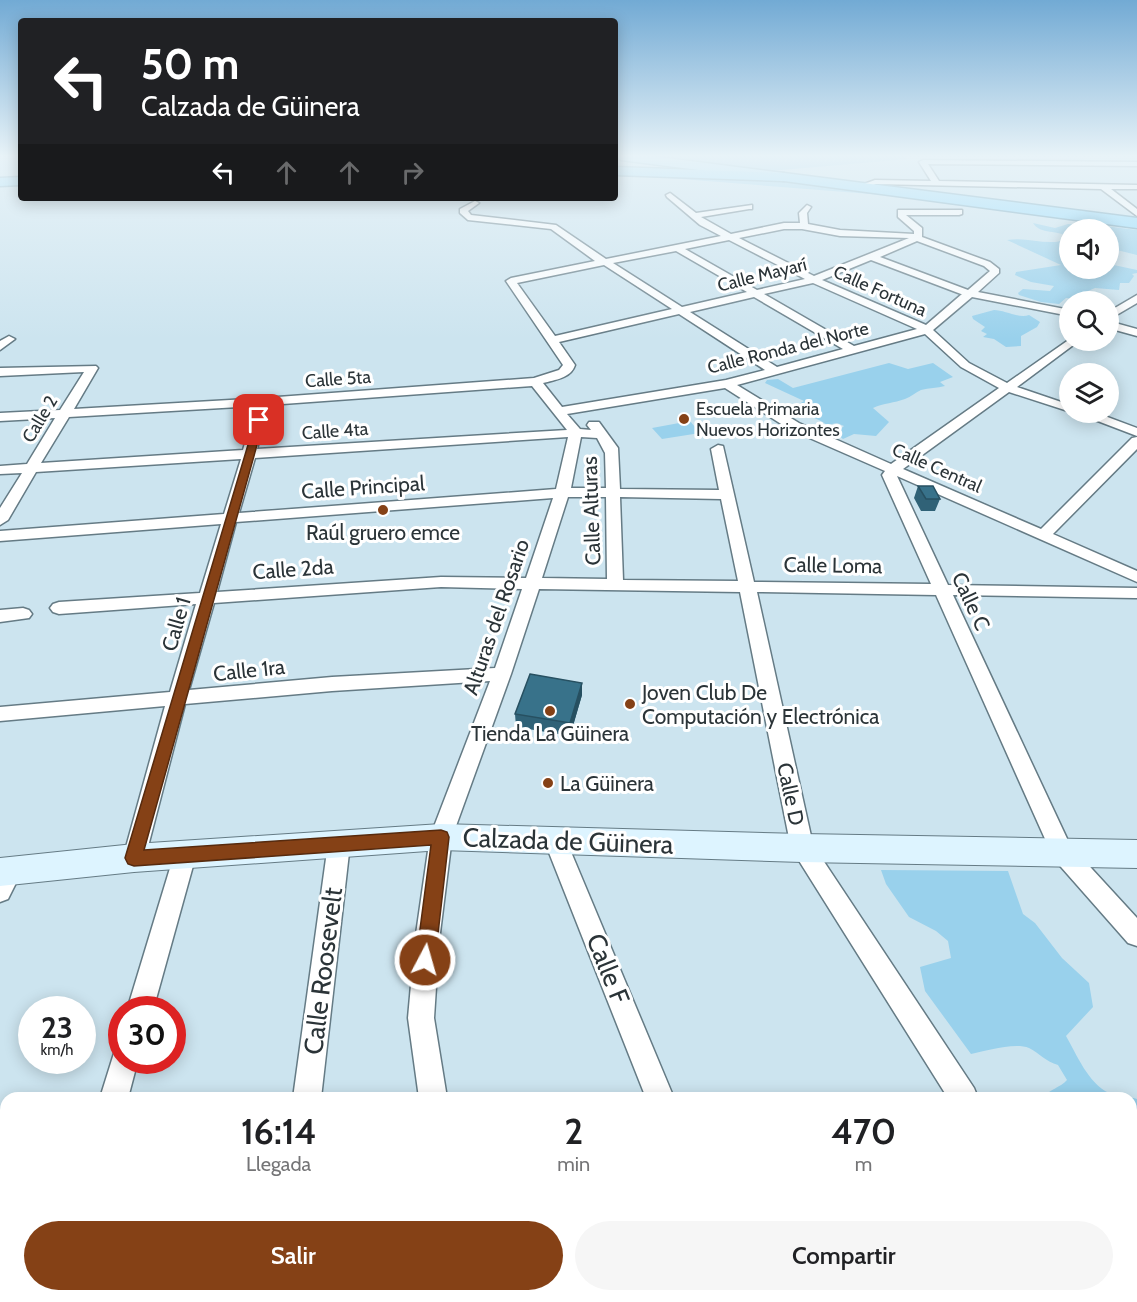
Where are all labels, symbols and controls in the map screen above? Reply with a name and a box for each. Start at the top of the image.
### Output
text: 50 m [141,38,239,90]
icon: left [42,42,120,120]
text: Calzada de Güinera [141,90,360,123]
icon: left [207,156,240,189]
icon: ahead [270,156,303,189]
icon: ahead [333,156,366,189]
icon: right [396,156,429,189]
map controls [1059,219,1119,423]
button: sound [1059,219,1119,279]
street label: Calle Mayarí [715,253,809,297]
street label: Calle Fortuna [830,261,930,321]
button: search [1059,291,1119,351]
street label: Calle Ronda del Norte [705,317,871,379]
button: layers [1059,363,1119,423]
street label: Calle 5ta [304,366,372,392]
street label: Calle 2 [17,392,63,446]
pin [233,394,284,445]
place label: Escuela Primaria Nuevos Horizontes [696,398,840,441]
icon: arrive [242,403,275,436]
marker: Escuela Primaria Nuevos Horizontes [677,412,691,426]
street label: Calle 4ta [301,418,369,444]
street label: Calle Central [889,438,986,498]
street label: Calle Alturas [577,456,605,566]
street label: Calle Principal [300,470,426,504]
marker: Raúl gruero emce [376,503,390,517]
place label: Raúl gruero emce [306,520,460,545]
street label: Alturas del Rosario [458,536,534,698]
street label: Calle Loma [783,552,883,578]
street label: Calle 2da [252,554,334,584]
street label: Calle C [947,568,995,634]
street label: Calle 1 [156,594,196,654]
street label: Calle 1ra [212,654,286,686]
place label: Joven Club De Computación y Electrónica [641,680,879,729]
marker: Joven Club De Computación y Electrónica [623,697,637,711]
marker: Tienda La Güinera [543,704,557,718]
place label: Tienda La Güinera [471,721,629,746]
street label: Calle D [772,760,810,828]
place label: La Güinera [560,771,654,796]
marker: La Güinera [541,776,555,790]
street label: Calzada de Güinera [462,821,674,861]
street label: Calle Roosevelt [297,885,349,1056]
position arrow [393,928,457,992]
street label: Calle F [579,929,637,1009]
speed limit sign: 30 [108,996,186,1074]
text: 23 [41,1009,73,1046]
text: km/h [41,1041,73,1059]
text: 16:14 [241,1109,316,1153]
text: 2 [564,1109,583,1153]
text: 470 [831,1109,896,1153]
text: Llegada [246,1152,311,1176]
text: min [557,1152,590,1176]
text: m [855,1152,872,1176]
button: Salir [24,1221,563,1290]
button: Compartir [575,1221,1113,1290]

